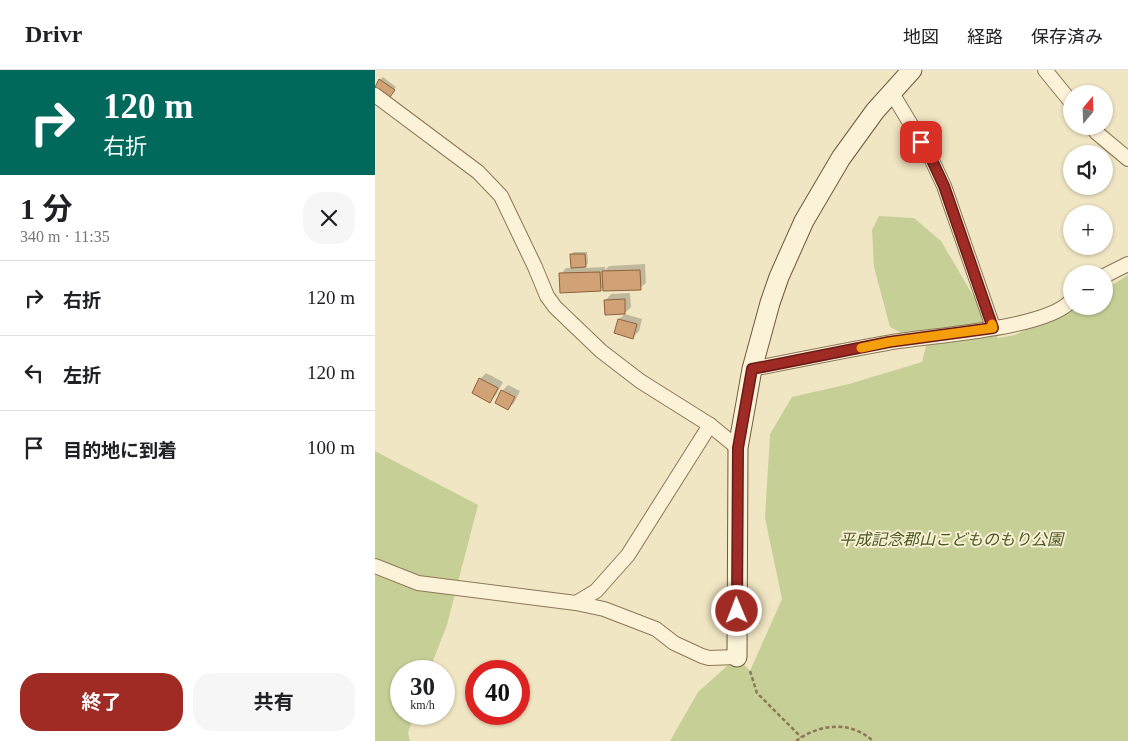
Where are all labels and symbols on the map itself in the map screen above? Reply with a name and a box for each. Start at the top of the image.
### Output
north arrow [1063,85,1113,135]
pin [900,121,942,163]
park label: 平成記念郡山こどものもり公園 [839,531,1065,548]
position arrow [710,584,762,636]
speed limit sign: 40 [465,660,530,725]

